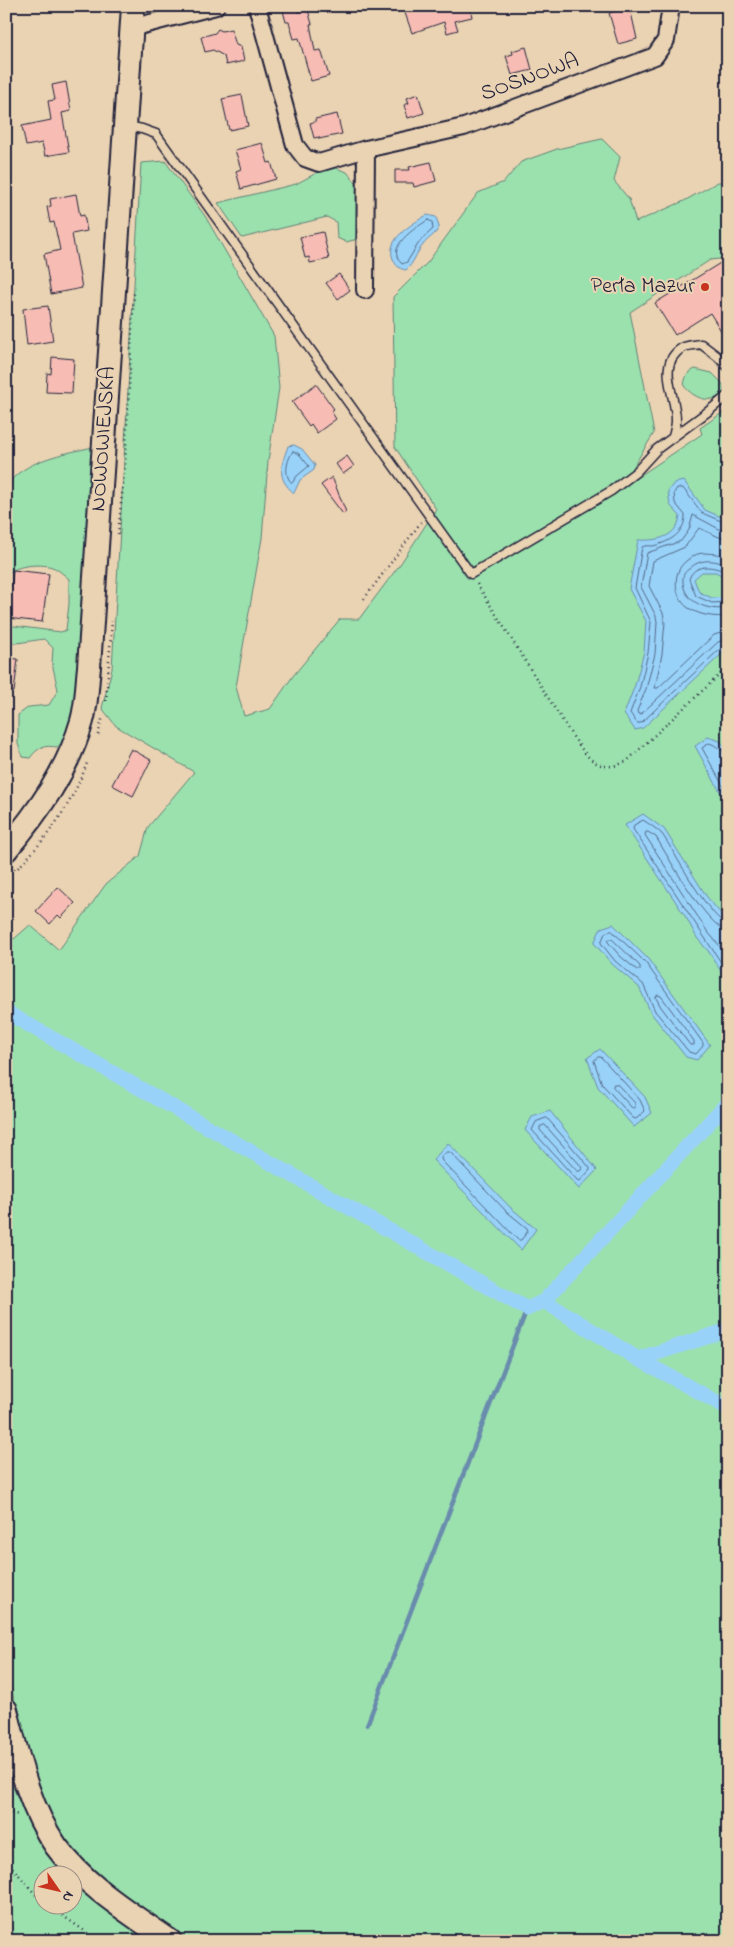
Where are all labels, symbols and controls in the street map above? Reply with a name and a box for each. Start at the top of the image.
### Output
street label: SOSNOWA [476,45,584,111]
place label: Perła Mazur [591,271,695,303]
marker: Perła Mazur [699,281,711,293]
street label: NOWOWIEJSKA [83,365,125,513]
north arrow [32,1864,82,1914]
text: N [56,1887,79,1906]

